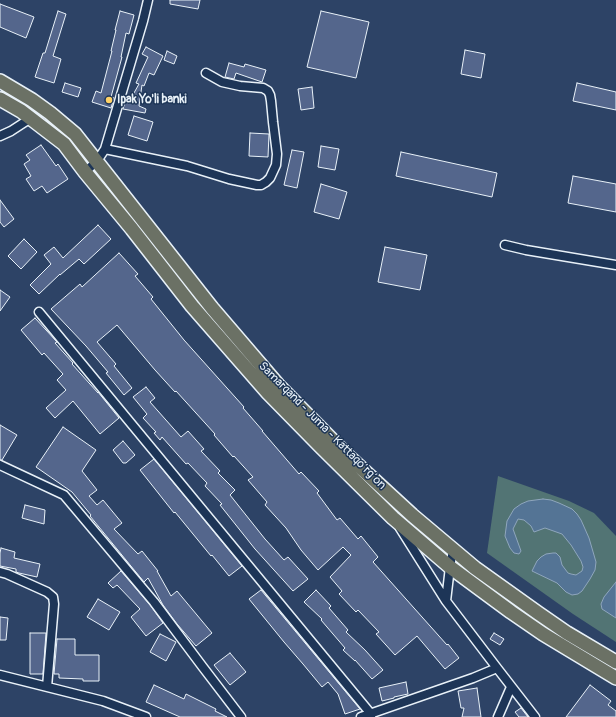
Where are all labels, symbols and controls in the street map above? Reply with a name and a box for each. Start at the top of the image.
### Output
place label: Ipak Yo'li banki [117,93,187,107]
marker: Ipak Yo'li banki [104,95,114,105]
street label: Samarqand - Juma - Kattaqo‘rg‘on [255,359,389,493]

